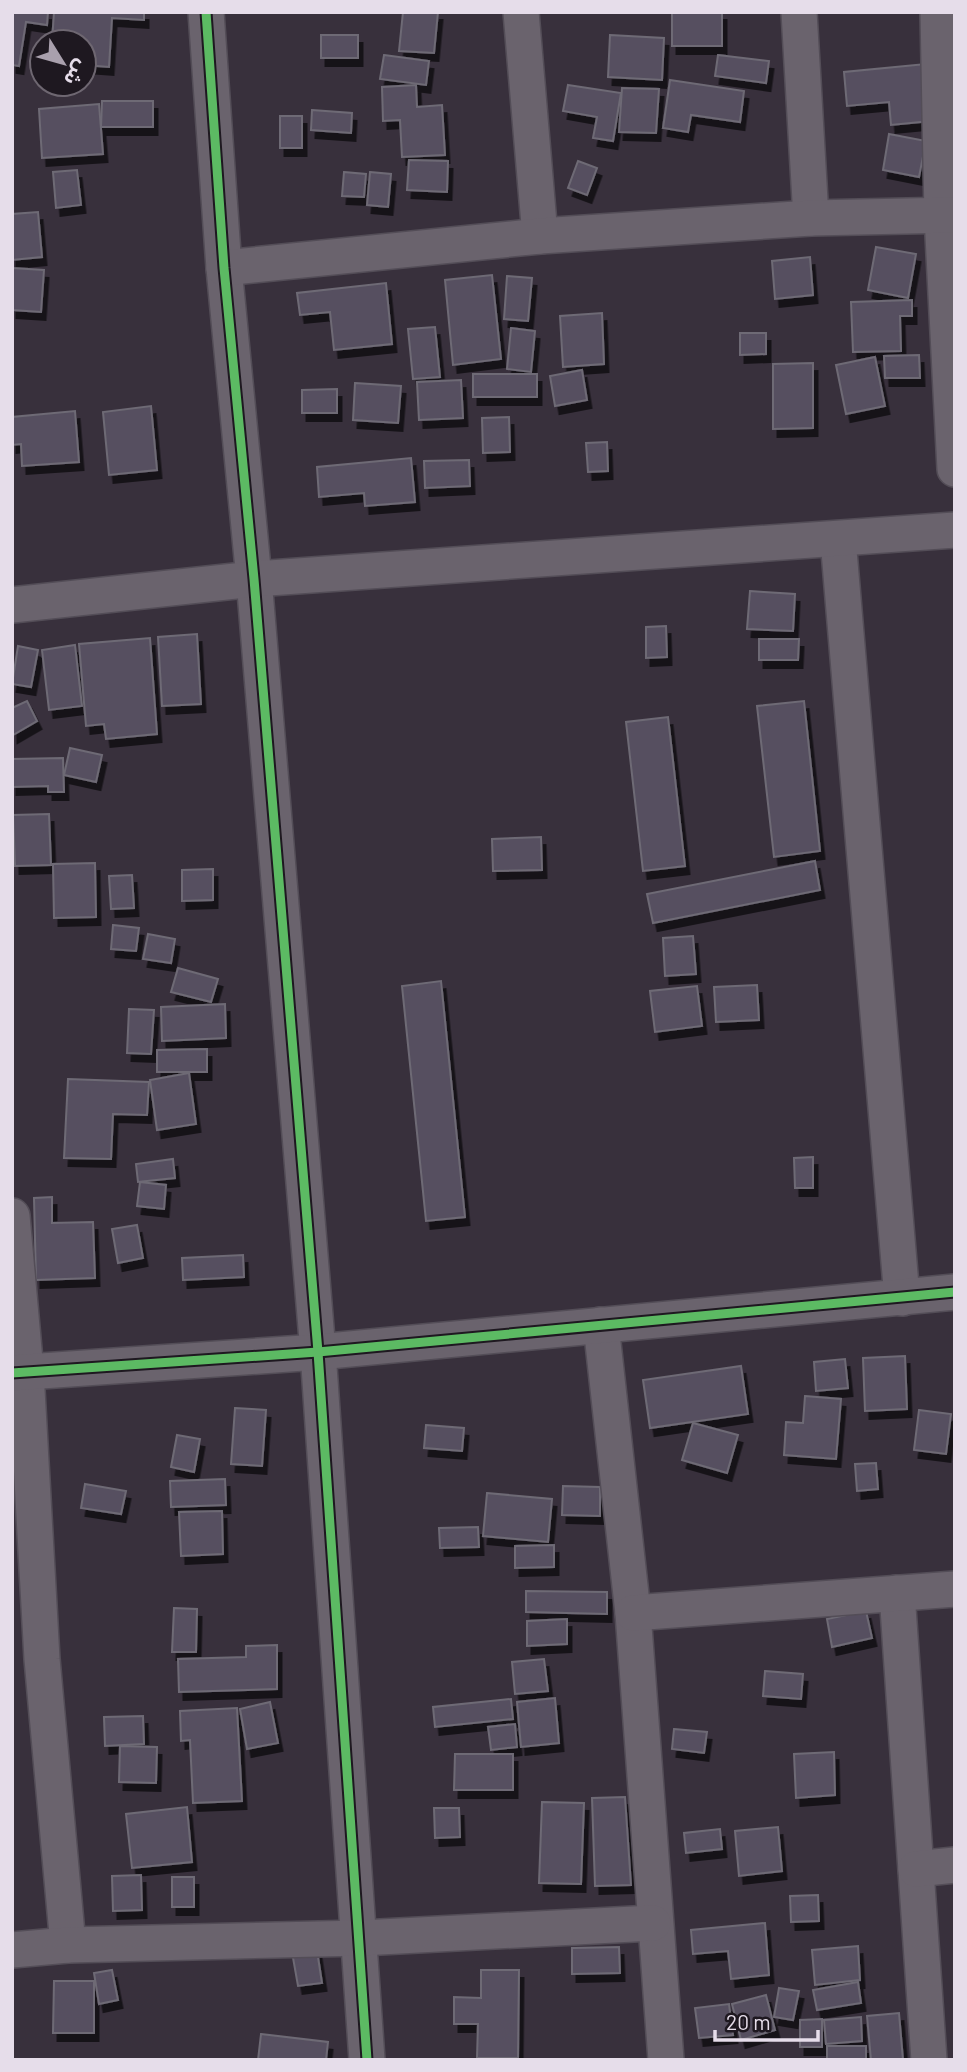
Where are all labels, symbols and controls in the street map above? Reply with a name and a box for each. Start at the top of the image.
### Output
north arrow [28,28,98,98]
text: ش [60,56,94,91]
scale bar [715,1998,818,2042]
text: 20 m [726,2009,771,2034]

